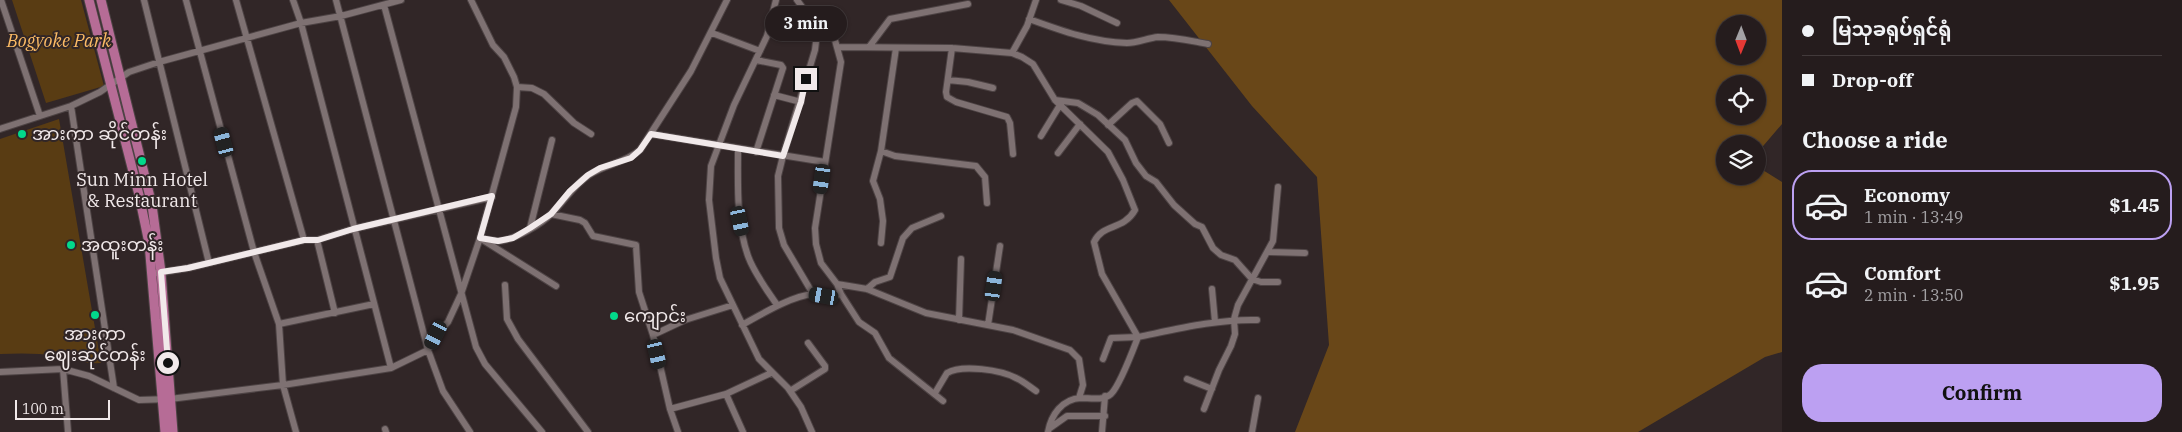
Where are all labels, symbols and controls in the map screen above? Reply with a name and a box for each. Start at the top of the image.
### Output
callout: 3 min [765,7,847,42]
text: 3 min [784,13,828,33]
north arrow [1716,15,1766,65]
map controls [1716,15,1766,185]
text: မြသုခရုပ်ရှင်ရုံ [1832,17,1952,41]
park label: Bogyoke Park [6,29,112,52]
route end [795,68,817,90]
text: Drop-off [1832,68,1913,92]
button: locate [1716,75,1766,125]
place label: အားကာ ဆိုင်တန်း [32,120,167,149]
text: Choose a ride [1802,125,1948,154]
car [212,126,235,158]
marker: အားကာ ဆိုင်တန်း [16,128,28,140]
button: layers [1716,135,1766,185]
marker: Sun Minn Hotel & Restaurant [136,155,148,167]
car [812,163,831,195]
place label: Sun Minn Hotel & Restaurant [76,168,208,212]
icon: car [1804,183,1849,228]
text: Economy [1864,183,1950,207]
text: $1.45 [2109,193,2160,217]
car [729,205,750,237]
text: 1 min · 13:49 [1864,207,1963,227]
place label: အထူးတန်း [81,232,163,260]
marker: အထူးတန်း [65,239,77,251]
icon: car [1804,261,1849,306]
text: Comfort [1864,261,1941,285]
car [984,270,1003,302]
text: $1.95 [2109,271,2160,295]
text: 2 min · 13:50 [1864,285,1963,305]
car [807,286,840,306]
place label: ကျောင်း [624,303,686,331]
marker: အားကာ ဈေးဆိုင်တန်း [89,309,101,321]
marker: ကျောင်း [608,310,620,322]
car [422,318,449,352]
place label: အားကာ ဈေးဆိုင်တန်း [44,322,146,370]
car [646,338,667,370]
route start [157,352,179,374]
button: Confirm [1802,364,2162,422]
scale bar [15,397,110,420]
text: 100 m [22,400,64,418]

